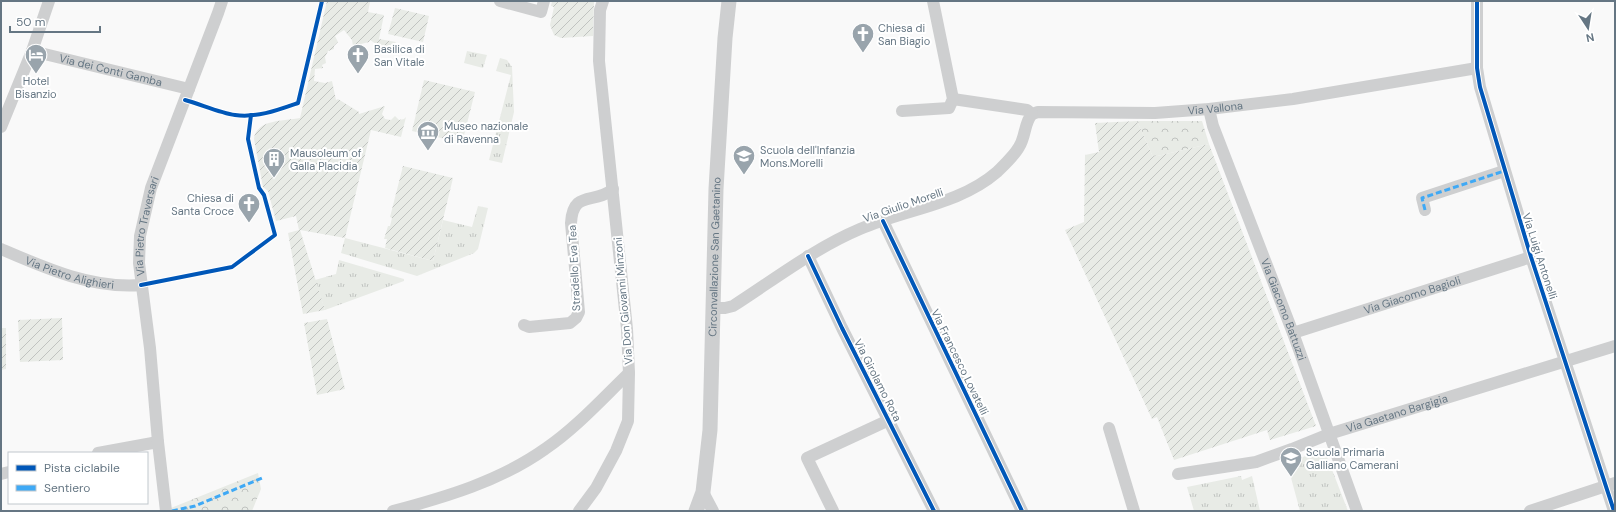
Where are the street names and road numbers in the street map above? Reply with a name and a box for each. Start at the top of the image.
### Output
street label: Via dei Conti Gamba [58,51,164,89]
street label: Via Vallona [1187,98,1244,118]
street label: Via Pietro Traversari [132,174,162,277]
street label: Circonvallazione San Gaetanino [705,176,724,337]
street label: Via Giulio Morelli [861,185,945,225]
street label: Via Luigi Antonelli [1519,211,1561,301]
street label: Stradello Eva Tea [565,225,583,311]
street label: Via Don Giovanni Minzoni [610,237,636,365]
street label: Via Pietro Alighieri [23,253,115,292]
street label: Via Giacomo Battuzzi [1258,256,1309,362]
street label: Via Giacomo Bagioli [1362,273,1462,317]
street label: Via Francesco Lovatelli [928,307,992,417]
street label: Via Girolamo Rota [851,336,905,424]
street label: Via Gaetano Bargigia [1344,391,1449,435]

